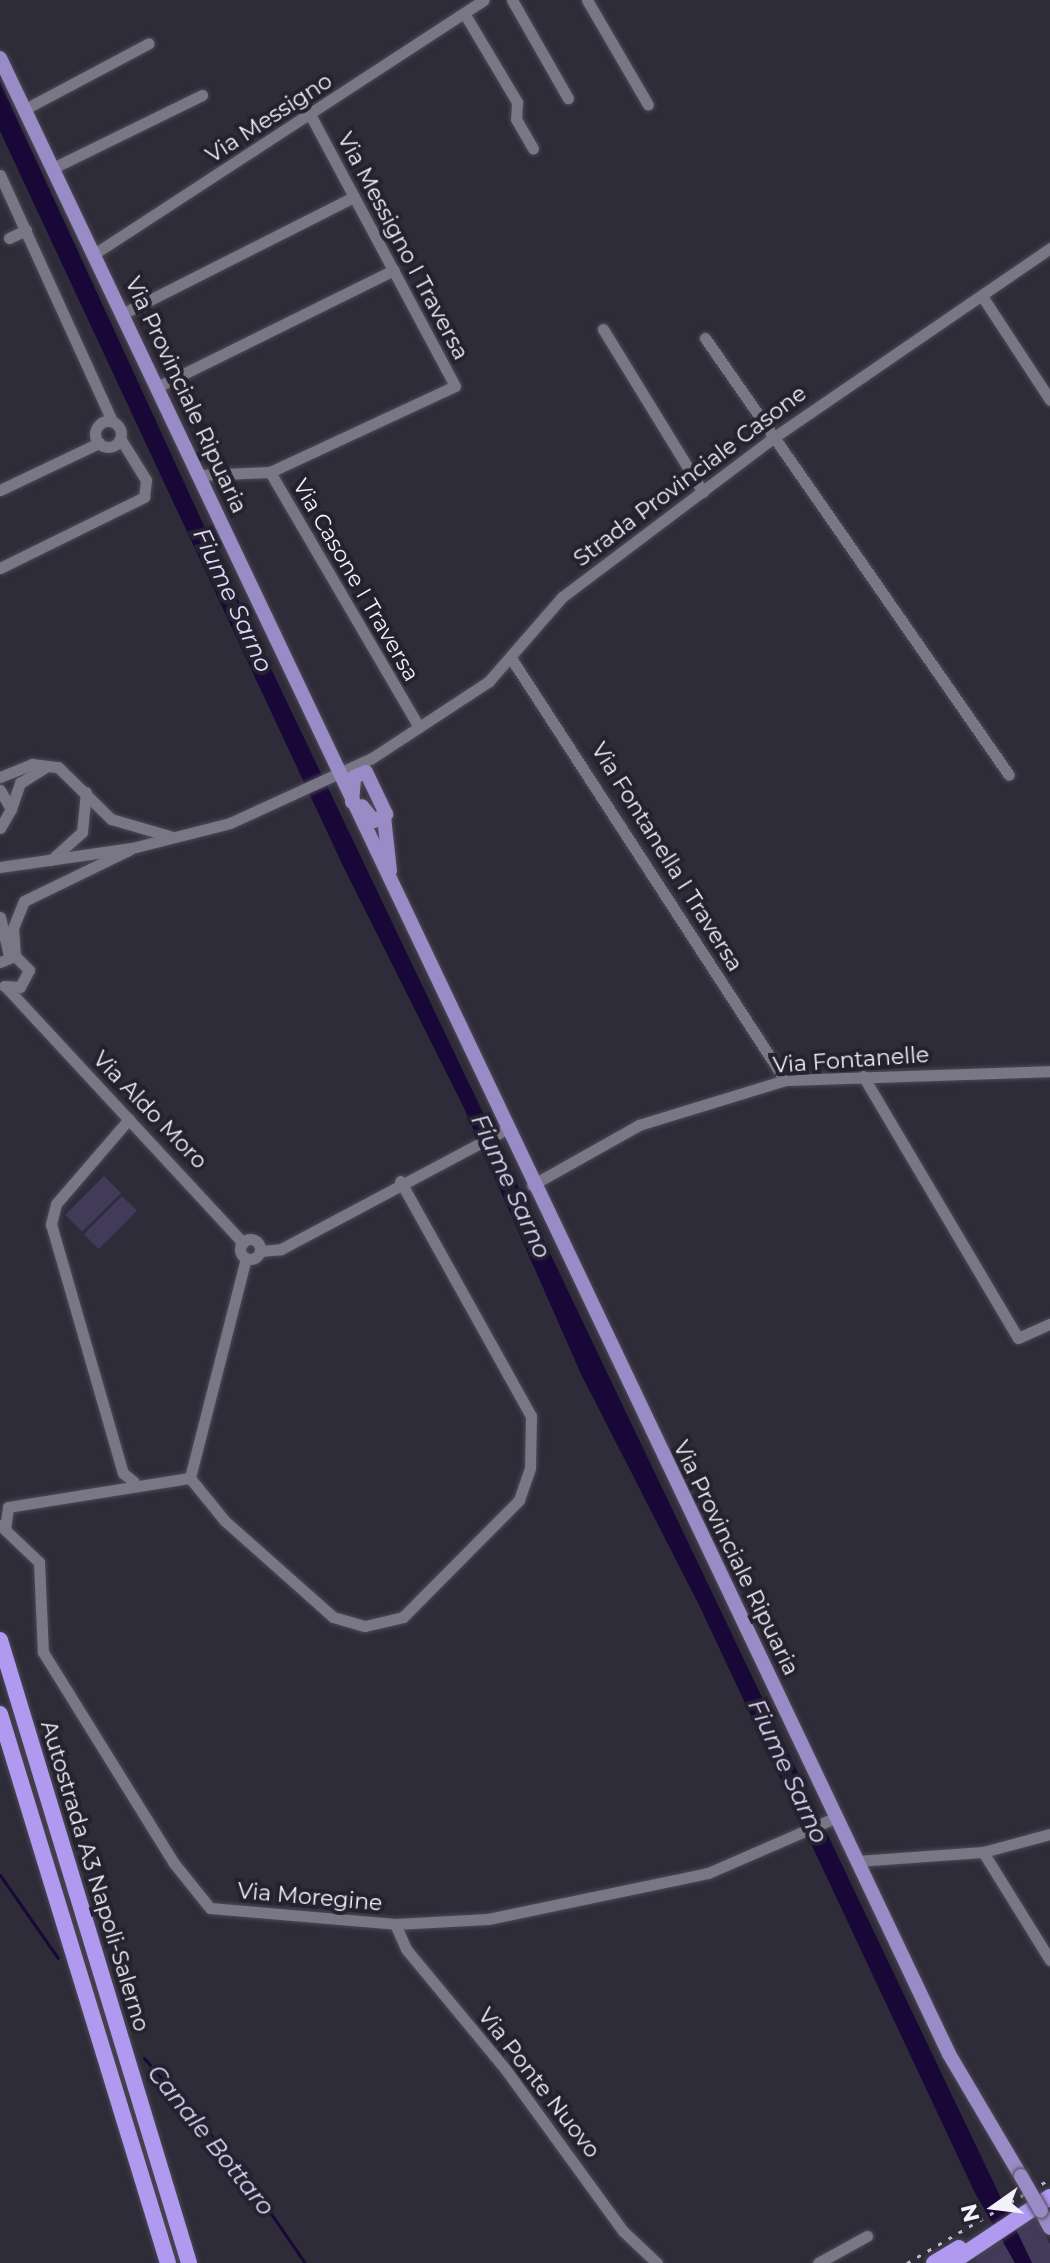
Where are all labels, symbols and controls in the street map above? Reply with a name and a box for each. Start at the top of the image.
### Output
street label: Via Messigno [201,67,337,169]
street label: Via Messigno I Traversa [332,128,474,364]
street label: Via Provinciale Ripuaria [120,273,252,517]
street label: Strada Provinciale Casone [569,380,811,572]
street label: Via Casone I Traversa [287,474,425,686]
water label: Fiume Sarno [187,523,279,677]
street label: Via Fontanella I Traversa [586,738,748,976]
street label: Via Fontanelle [772,1041,930,1079]
street label: Via Aldo Moro [87,1046,213,1174]
water label: Fiume Sarno [465,1109,557,1263]
street label: Via Provinciale Ripuaria [668,1436,804,1680]
water label: Fiume Sarno [742,1694,834,1848]
street label: Autostrada A3 Napoli-Salerno [35,1717,155,2035]
street label: Via Moregine [236,1878,384,1916]
street label: Via Ponte Nuovo [472,2003,606,2163]
water label: Canale Bottaro [142,2059,280,2221]
north arrow [954,2167,1034,2247]
text: N [955,2201,985,2225]

